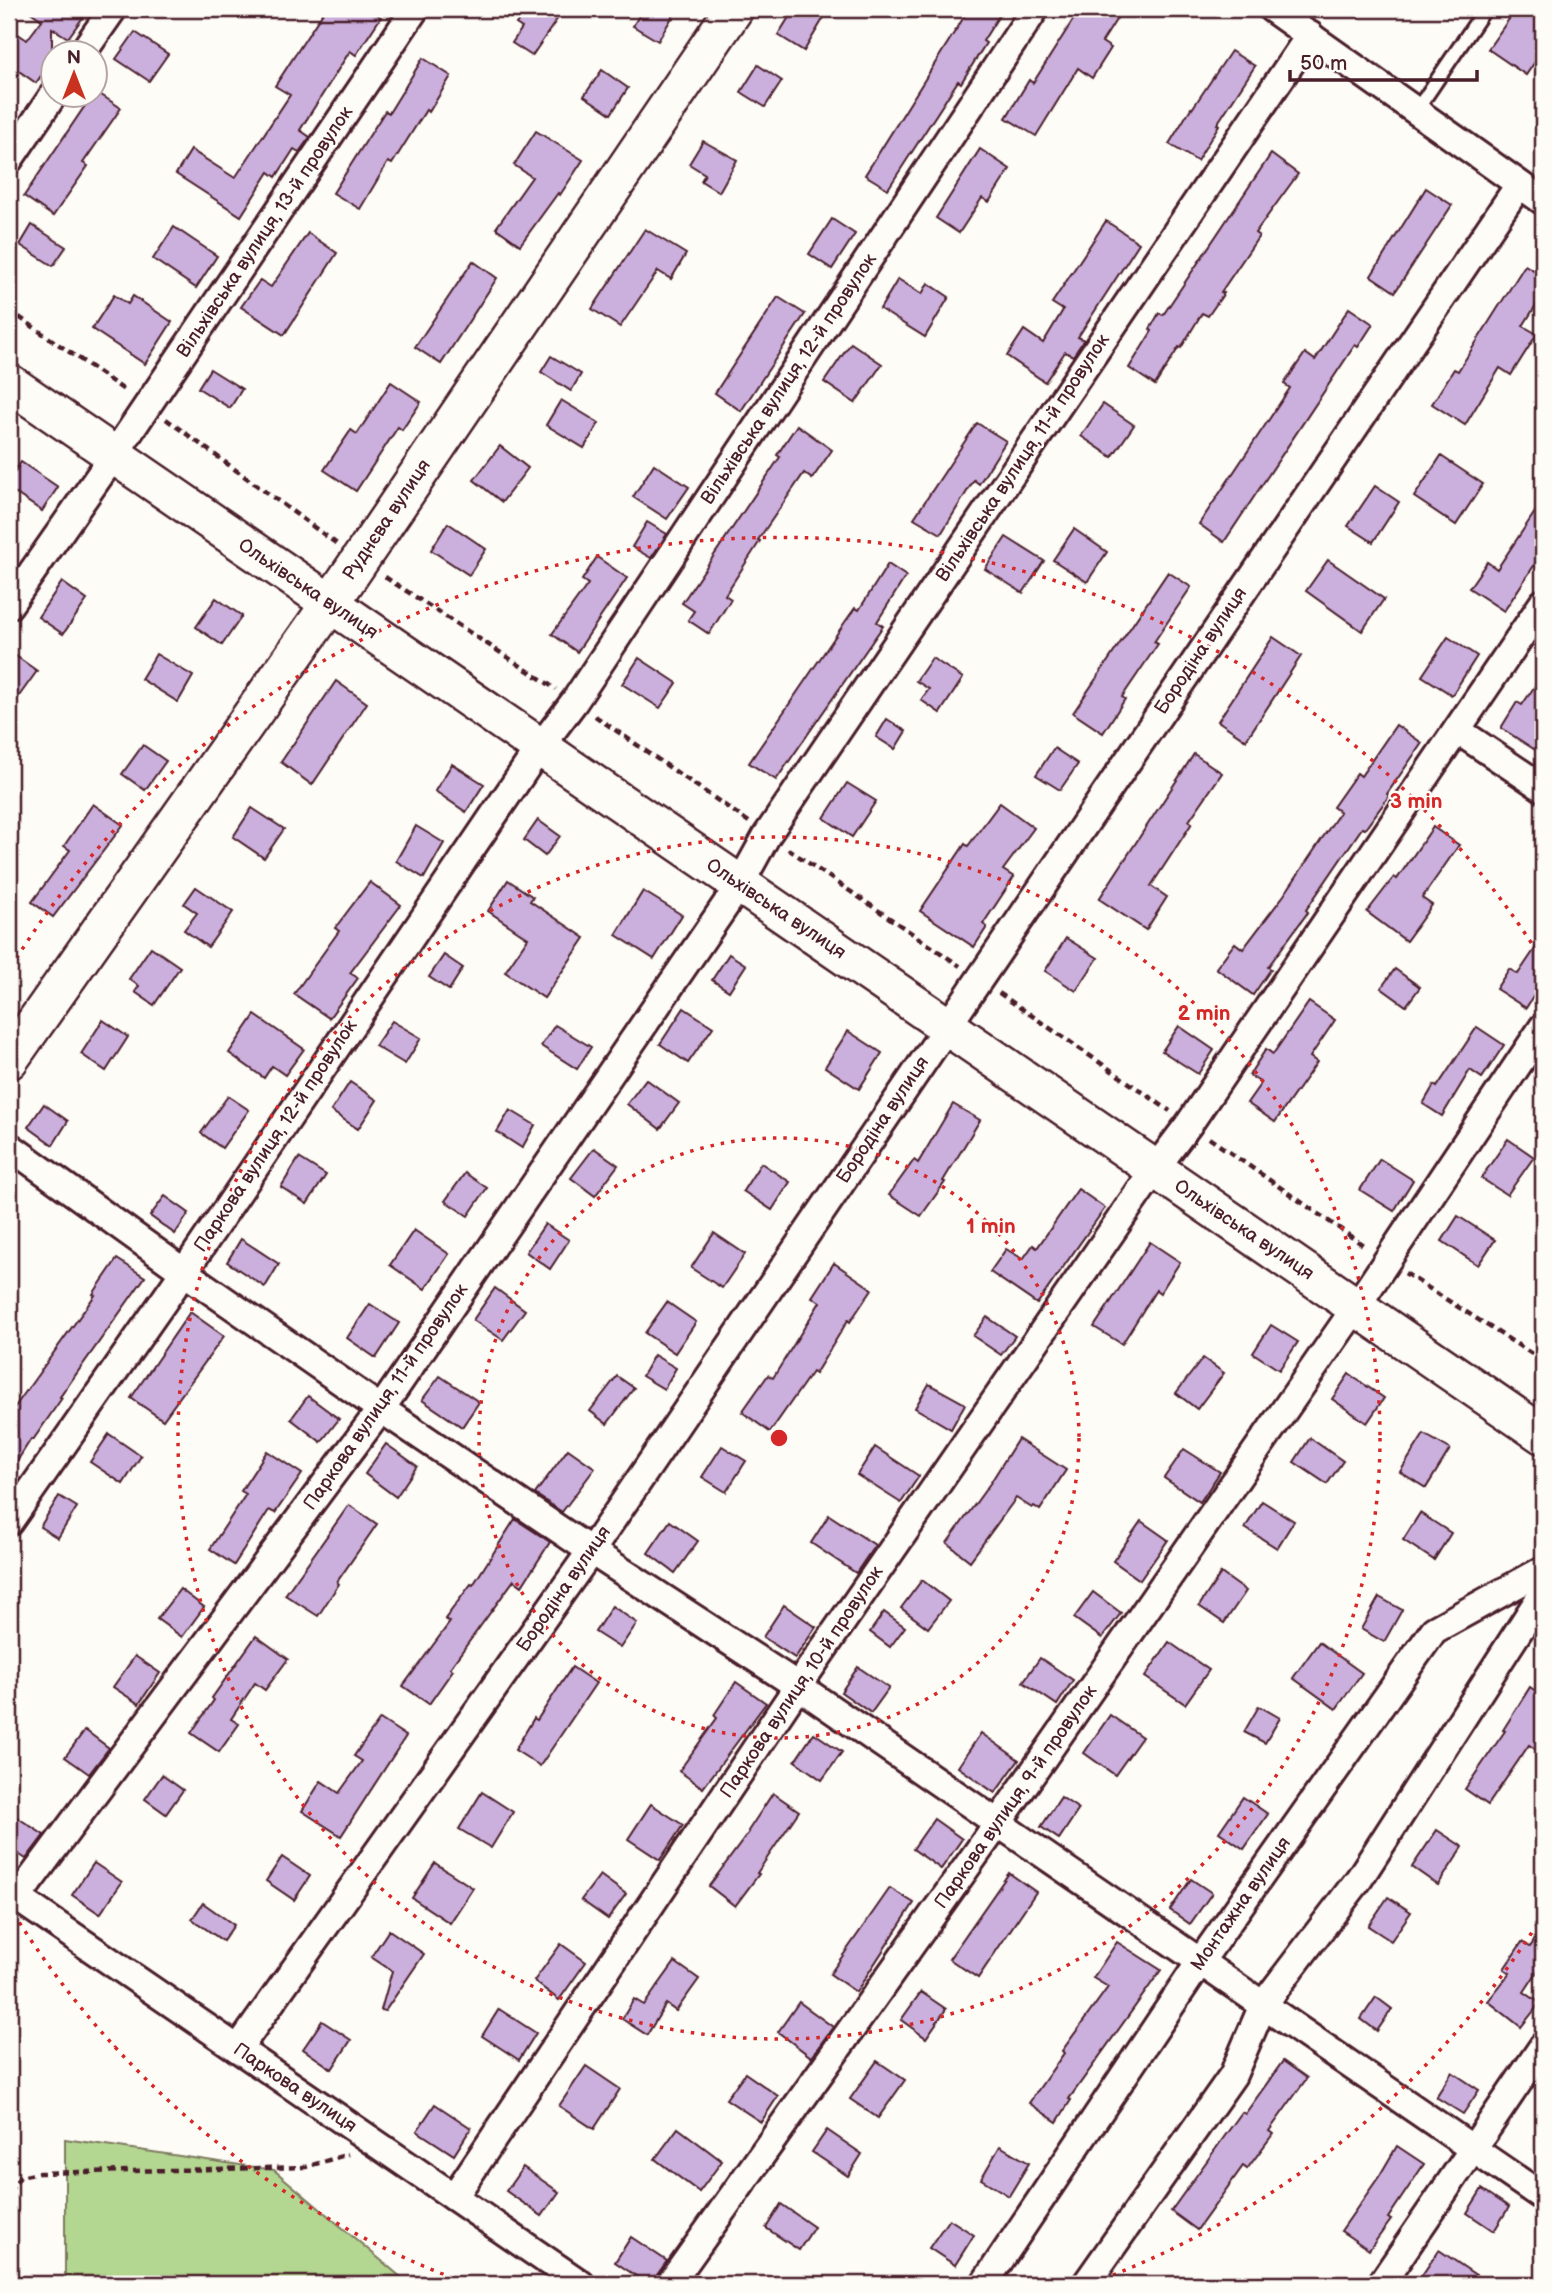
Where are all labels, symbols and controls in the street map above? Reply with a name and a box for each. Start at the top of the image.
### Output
north arrow [38,38,108,108]
scale bar [1290,38,1477,82]
text: N [67,47,81,70]
text: 50 m [1300,51,1347,76]
street label: Вільхівська вулиця, 13-й провулок [172,102,358,362]
street label: Вільхівська вулиця, 12-й провулок [696,249,882,509]
street label: Вільхівська вулиця, 11-й провулок [931,330,1115,586]
street label: Руднєва вулиця [338,455,436,585]
street label: Ольхівська вулиця [234,534,382,644]
street label: Бородіна вулиця [1150,583,1252,719]
text: 3 min [1390,789,1442,814]
street label: Ольхівська вулиця [702,854,850,964]
text: 2 min [1177,1001,1231,1026]
street label: Паркова вулиця, 12-й провулок [190,1015,362,1257]
street label: Бородіна вулиця [832,1052,934,1188]
street label: Ольхівська вулиця [1170,1175,1318,1285]
text: 1 min [966,1214,1016,1239]
street label: Паркова вулиця, 11-й провулок [299,1279,473,1515]
centre of rings [767,1426,791,1450]
street label: Бородіна вулиця [512,1522,616,1656]
street label: Паркова вулиця, 10-й провулок [716,1561,888,1803]
street label: Паркова вулиця, 9-й провулок [930,1681,1102,1913]
street label: Монтажна вулиця [1186,1833,1296,1975]
street label: Паркова вулиця [229,2038,361,2138]

